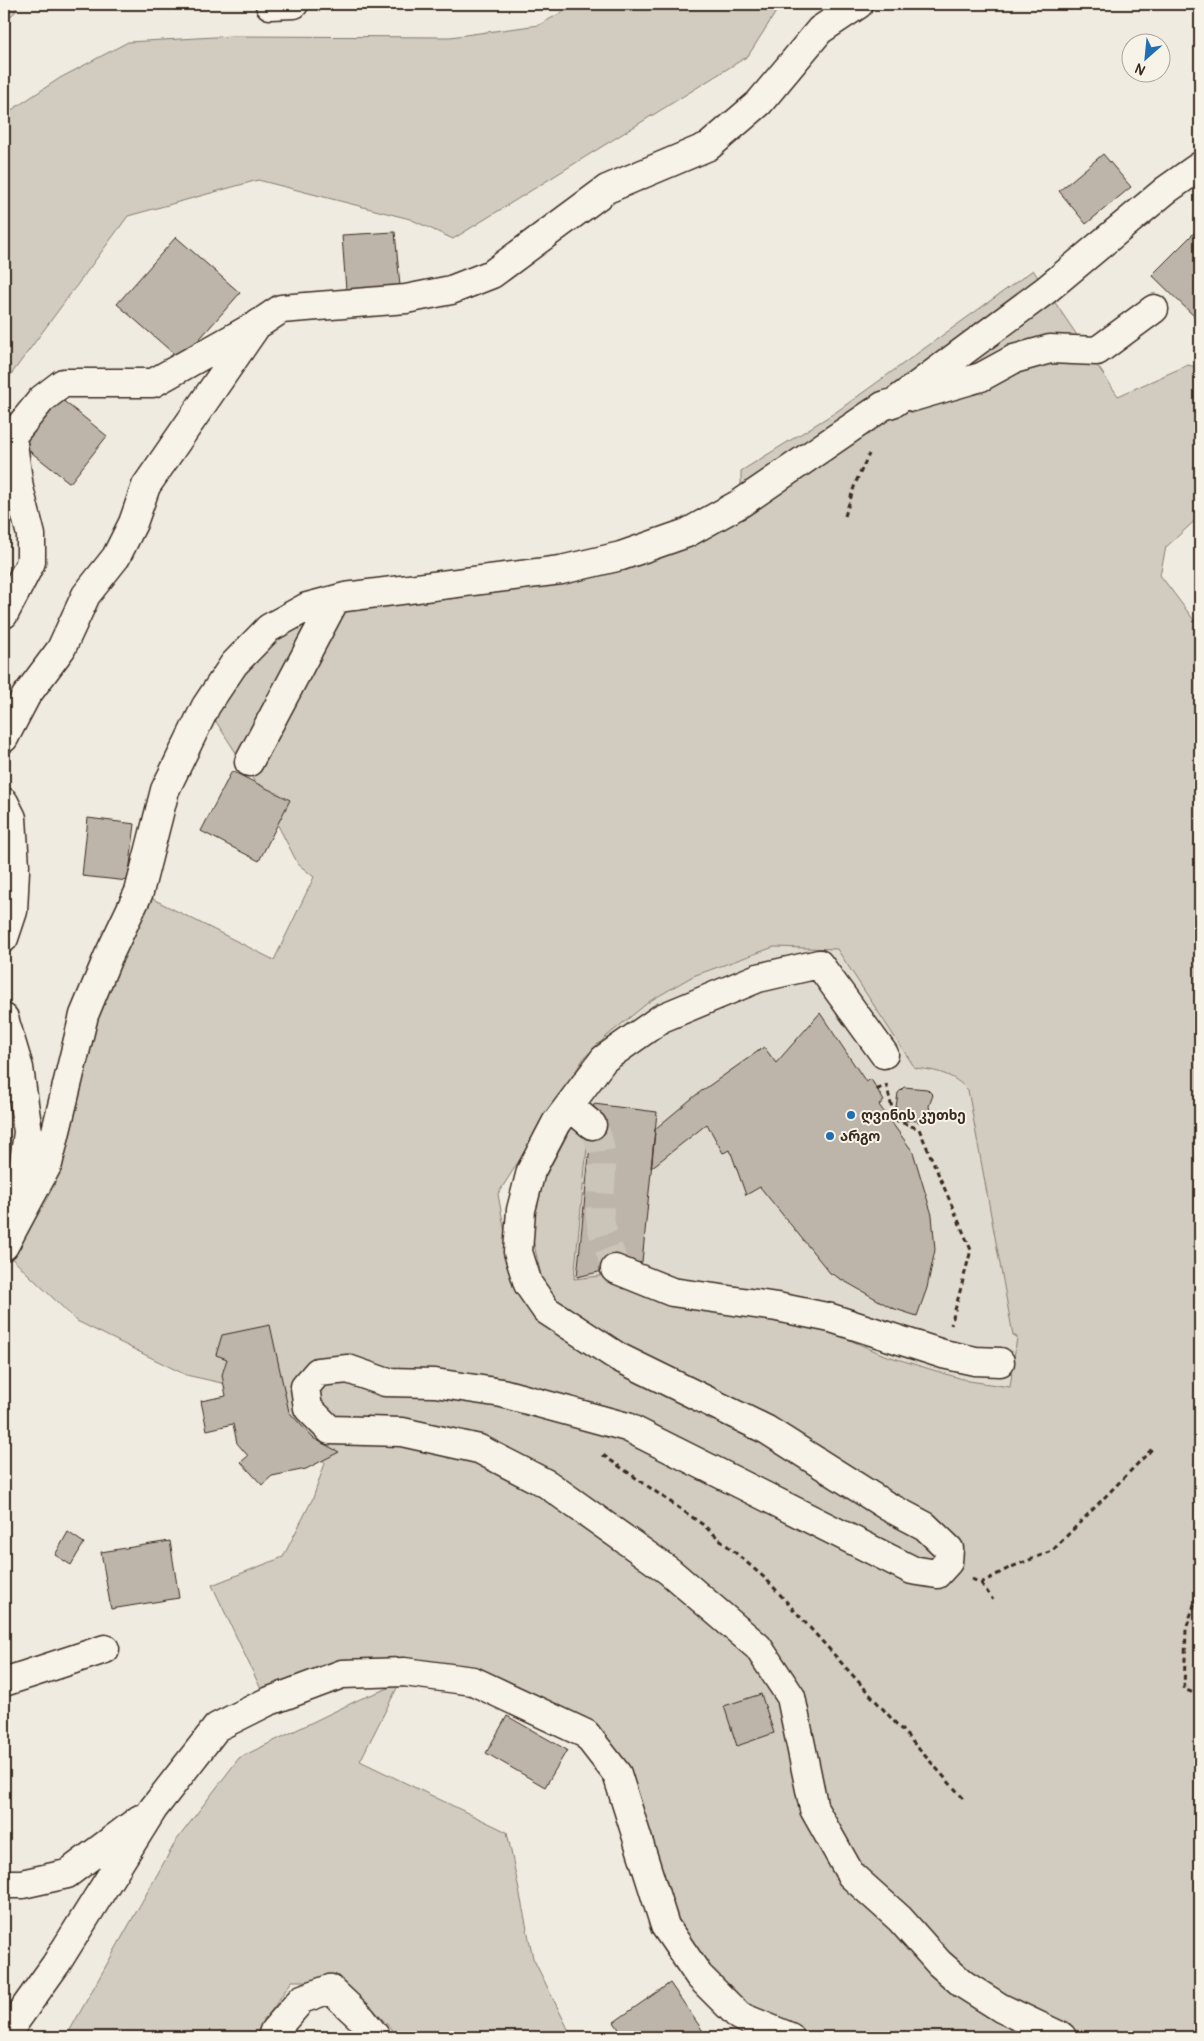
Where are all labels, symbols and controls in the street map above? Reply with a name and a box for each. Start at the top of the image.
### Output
north arrow [1122,32,1172,82]
text: N [1132,59,1148,79]
place label: ღვინის კუთხე [861,1107,966,1124]
marker: ღვინის კუთხე [845,1109,857,1121]
place label: არგო [840,1128,880,1145]
marker: არგო [824,1130,836,1142]

